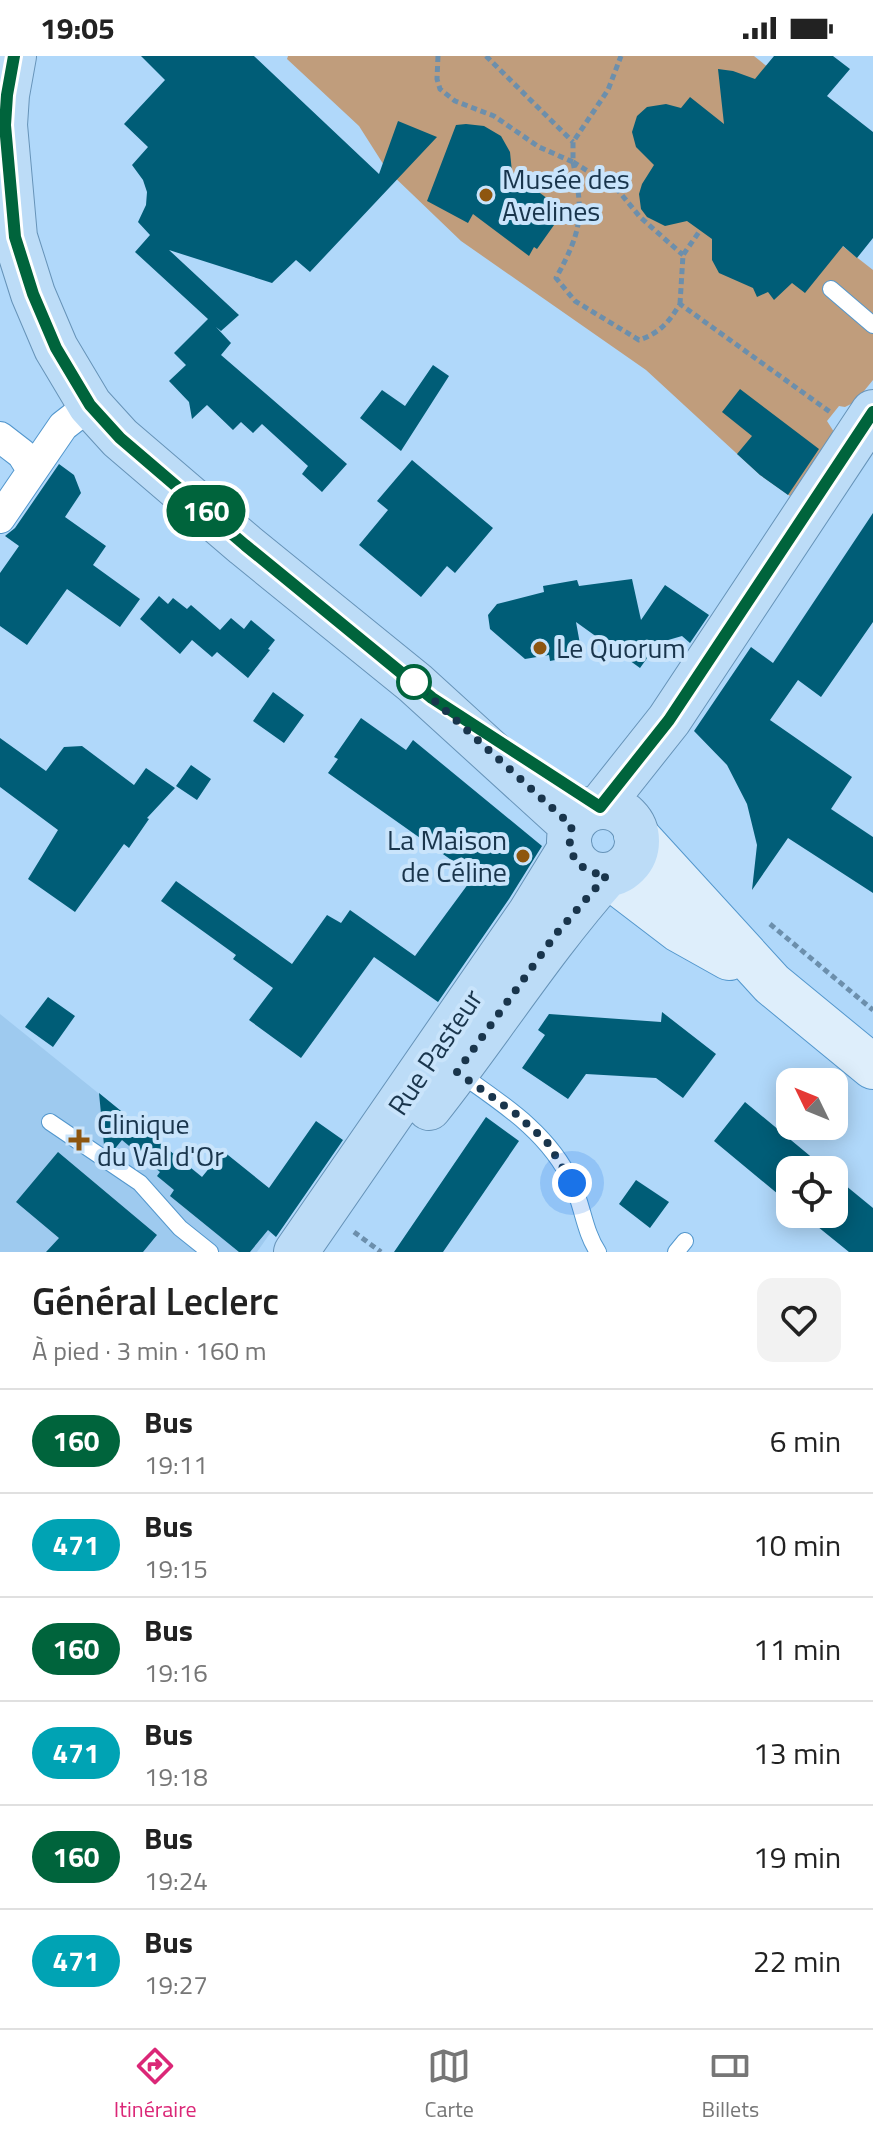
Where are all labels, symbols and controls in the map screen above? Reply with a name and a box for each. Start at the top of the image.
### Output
text: 19:05 [40,5,115,51]
place label: Musée des Avelines [502,157,630,232]
marker: Musée des Avelines [477,186,495,204]
line badge: 160 [160,485,252,537]
text: 160 [182,489,230,532]
place label: Le Quorum [556,626,686,669]
marker: Le Quorum [531,639,549,657]
unlabelled marker [397,665,431,699]
place label: La Maison de Céline [387,818,507,893]
marker: La Maison de Céline [514,847,532,865]
street label: Rue Pasteur [376,980,493,1124]
north arrow [776,1068,848,1140]
map controls [776,1068,848,1228]
place label: Clinique du Val d'Or [97,1102,224,1177]
marker: Clinique du Val d'Or [68,1129,90,1151]
button: locate [776,1156,848,1228]
your location [552,1163,592,1203]
text: Général Leclerc [32,1272,279,1330]
button: heart [757,1278,841,1362]
text: À pied · 3 min · 160 m [32,1331,266,1370]
text: Bus [144,1399,193,1445]
text: 6 min [770,1418,841,1464]
text: 160 [52,1419,100,1462]
text: 19:11 [144,1445,208,1484]
text: Bus [144,1503,193,1549]
text: 10 min [753,1522,841,1568]
text: 471 [52,1523,100,1566]
text: 19:15 [144,1549,208,1588]
text: Bus [144,1607,193,1653]
text: 11 min [753,1626,841,1672]
text: 160 [52,1627,100,1670]
text: 19:16 [144,1653,208,1692]
text: Bus [144,1711,193,1757]
text: 13 min [753,1730,841,1776]
text: 471 [52,1731,100,1774]
text: 19:18 [144,1757,208,1796]
text: Bus [144,1815,193,1861]
text: 19 min [753,1834,841,1880]
text: 160 [52,1835,100,1878]
text: 19:24 [144,1861,208,1900]
text: Bus [144,1919,193,1965]
text: 22 min [753,1938,841,1984]
text: 471 [52,1939,100,1982]
text: 19:27 [144,1965,208,2004]
tab: Itinéraire [114,2044,197,2126]
tab: Carte [424,2044,474,2126]
tab: Billets [702,2044,759,2126]

